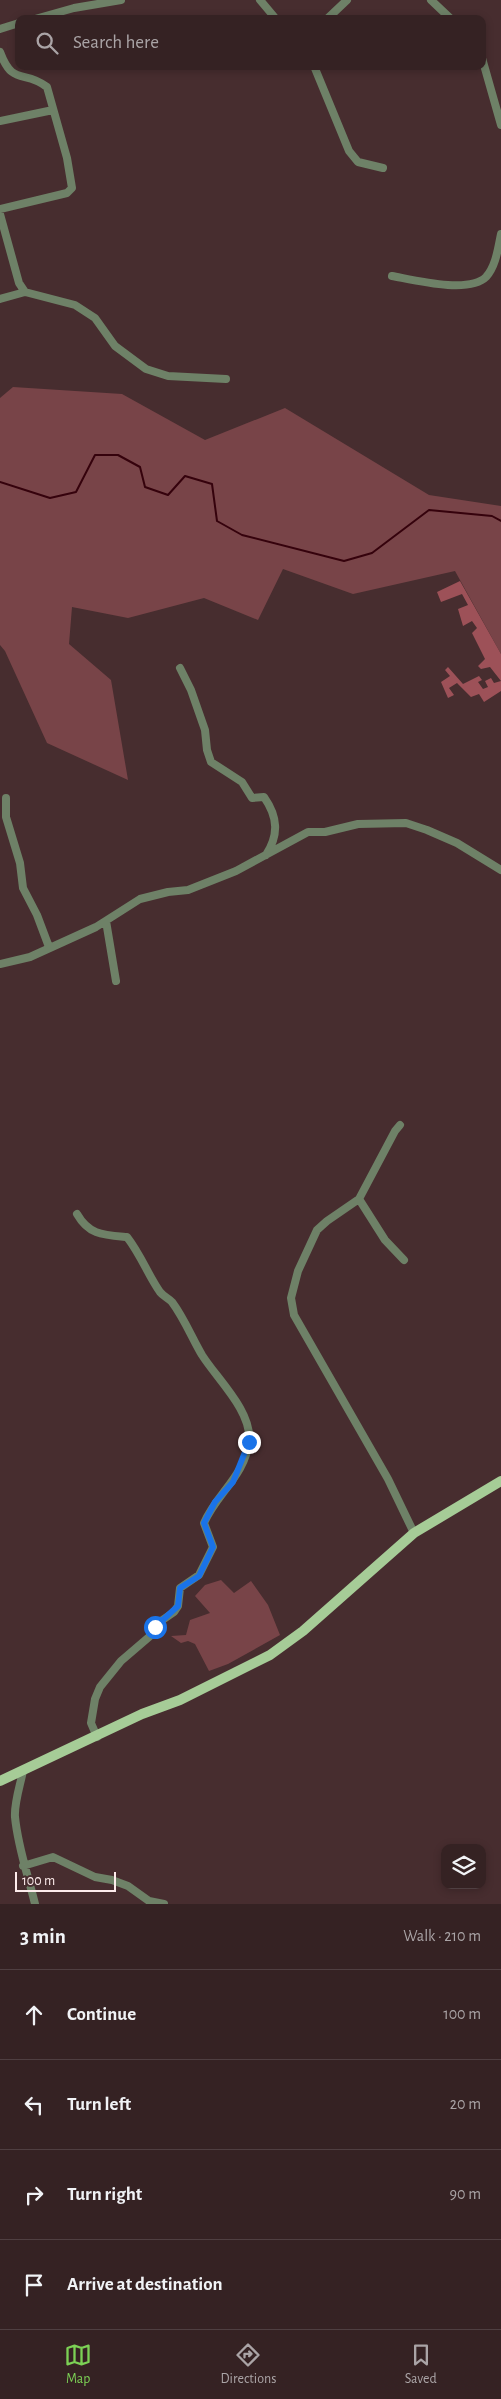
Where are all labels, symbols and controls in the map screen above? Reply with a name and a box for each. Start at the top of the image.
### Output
search box [15,15,486,70]
icon: search [33,29,61,57]
text: Search here [73,33,159,52]
route end [238,1431,261,1454]
route start [144,1616,167,1639]
map controls [441,1844,486,1889]
button: layers [441,1844,486,1889]
scale bar [15,1869,116,1892]
text: 100 m [22,1874,55,1888]
text: 3 min [20,1926,66,1947]
text: Walk · 210 m [403,1928,481,1944]
icon: ahead [20,2001,48,2029]
text: Continue [67,2005,136,2024]
text: 100 m [443,2006,481,2022]
icon: left [20,2091,48,2119]
text: Turn left [67,2095,131,2114]
text: 20 m [450,2096,481,2112]
icon: right [20,2181,48,2209]
text: Turn right [67,2185,142,2204]
text: 90 m [450,2186,481,2202]
icon: arrive [20,2271,48,2299]
text: Arrive at destination [67,2275,223,2294]
tab: Map [64,2341,92,2388]
tab: Directions [221,2341,276,2388]
tab: Saved [405,2341,437,2388]

